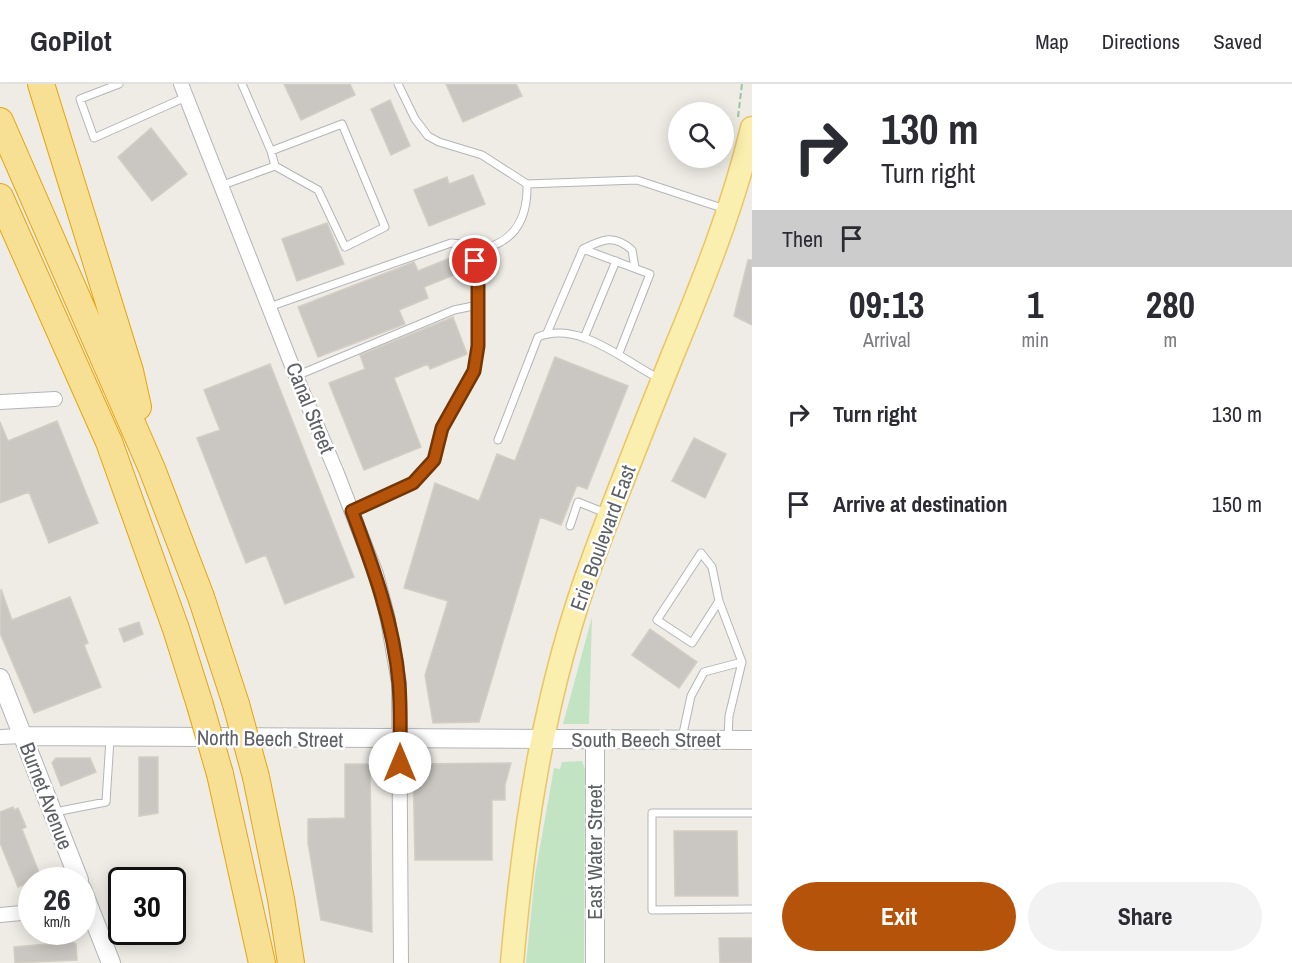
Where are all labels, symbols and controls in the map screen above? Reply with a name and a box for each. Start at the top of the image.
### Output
text: GoPilot [30,22,112,60]
text: Map [1035,27,1069,56]
text: Directions [1102,27,1180,56]
text: Saved [1213,27,1262,56]
text: 130 m [881,101,979,157]
map controls [668,102,734,168]
button: search [668,102,734,168]
icon: right [782,108,860,186]
text: Turn right [881,155,975,191]
icon: arrive [835,222,868,255]
text: Then [782,224,823,254]
pin [449,235,500,286]
icon: arrive [458,244,491,277]
text: 09:13 [849,281,924,329]
text: 1 [1027,281,1043,329]
text: 280 [1146,281,1195,329]
text: Arrival [863,326,910,353]
text: min [1021,326,1049,353]
text: m [1164,326,1177,353]
street label: Canal Street [279,358,342,458]
icon: right [782,398,815,431]
text: Turn right [833,399,917,429]
text: 130 m [1212,399,1262,429]
street label: Erie Boulevard East [563,461,642,615]
icon: arrive [782,488,815,521]
text: Arrive at destination [833,489,1007,519]
text: 150 m [1212,489,1262,519]
street label: North Beech Street [197,723,344,754]
street label: South Beech Street [571,725,721,754]
position arrow [368,731,432,795]
street label: Burnet Avenue [13,738,80,854]
street label: East Water Street [580,784,609,920]
speed limit sign: 30 [108,867,186,945]
text: 26 [43,879,71,919]
button: Exit [782,882,1016,951]
button: Share [1028,882,1262,951]
text: km/h [44,911,70,932]

